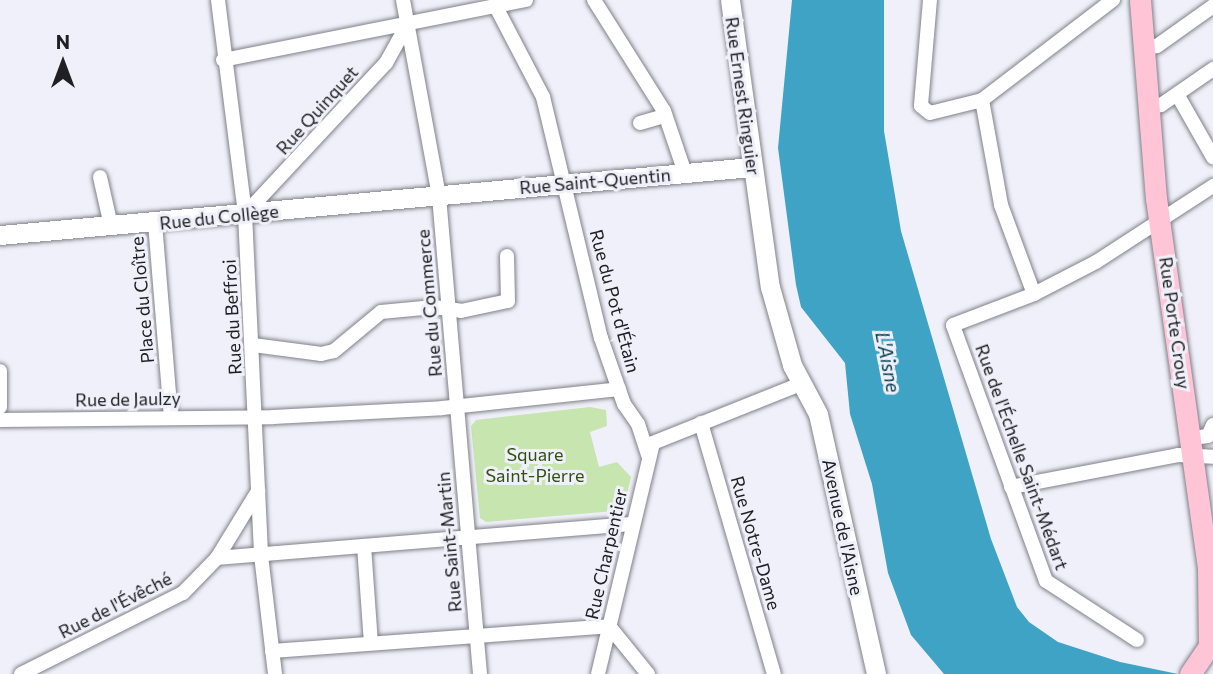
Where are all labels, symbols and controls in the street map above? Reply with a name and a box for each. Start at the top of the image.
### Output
street label: Rue Ernest Ringuier [721,15,765,177]
north arrow [28,28,98,98]
text: N [56,30,70,53]
street label: Rue Quinquet [272,61,362,159]
street label: Rue Saint-Quentin [518,164,672,198]
street label: Rue du Collège [158,200,280,234]
street label: Rue du Pot d'Étain [585,227,645,375]
street label: Rue du Commerce [412,228,446,378]
street label: Place du Cloître [126,236,158,364]
street label: Rue Porte Crouy [1155,255,1195,391]
street label: Rue du Beffroi [218,259,246,375]
water label: L'Aisne [871,330,905,394]
street label: Rue de l'Échelle Saint-Médart [971,341,1073,573]
street label: Rue de Jaulzy [75,387,181,411]
park label: Square Saint-Pierre [486,444,584,486]
street label: Avenue de l'Aisne [818,457,868,597]
street label: Rue Saint-Martin [432,471,466,613]
street label: Rue Notre-Dame [727,474,785,612]
street label: Rue Charpentier [580,487,632,621]
street label: Rue de l'Évêché [55,567,175,643]

